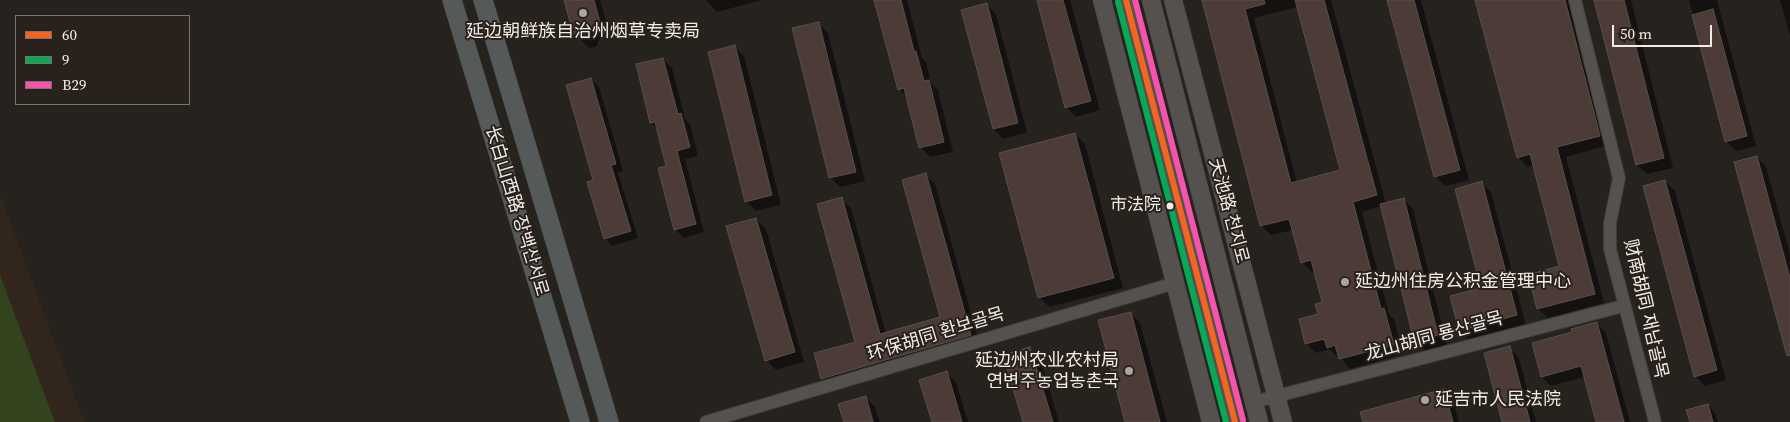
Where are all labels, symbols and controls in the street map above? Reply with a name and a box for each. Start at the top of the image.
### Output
marker: 延边朝鲜族自治州烟草专卖局 [577,7,589,19]
legend [15,15,190,105]
scale bar [1615,15,1715,47]
place label: 延边朝鲜族自治州烟草专卖局 [466,21,700,43]
text: 50 m [1620,23,1652,44]
text: 60 [62,24,77,45]
text: 9 [62,49,70,70]
text: B29 [62,74,86,95]
street label: 长白山西路 장백산서로 [480,123,552,299]
street label: 天池路 천지로 [1204,156,1252,266]
place label: 市法院 [1110,196,1161,216]
marker: 市法院 [1165,201,1175,211]
street label: 财南胡同 재남골목 [1618,237,1672,381]
place label: 延边州住房公积金管理中心 [1355,271,1571,293]
marker: 延边州住房公积金管理中心 [1339,276,1351,288]
street label: 环保胡同 환보골목 [865,304,1007,366]
street label: 龙山胡同 룡산골목 [1362,308,1506,366]
place label: 延边州农业农村局 연변주농업농촌국 [975,350,1119,392]
marker: 延边州农业农村局 연변주농업농촌국 [1123,365,1135,377]
place label: 延吉市人民法院 [1435,389,1561,411]
marker: 延吉市人民法院 [1419,394,1431,406]

